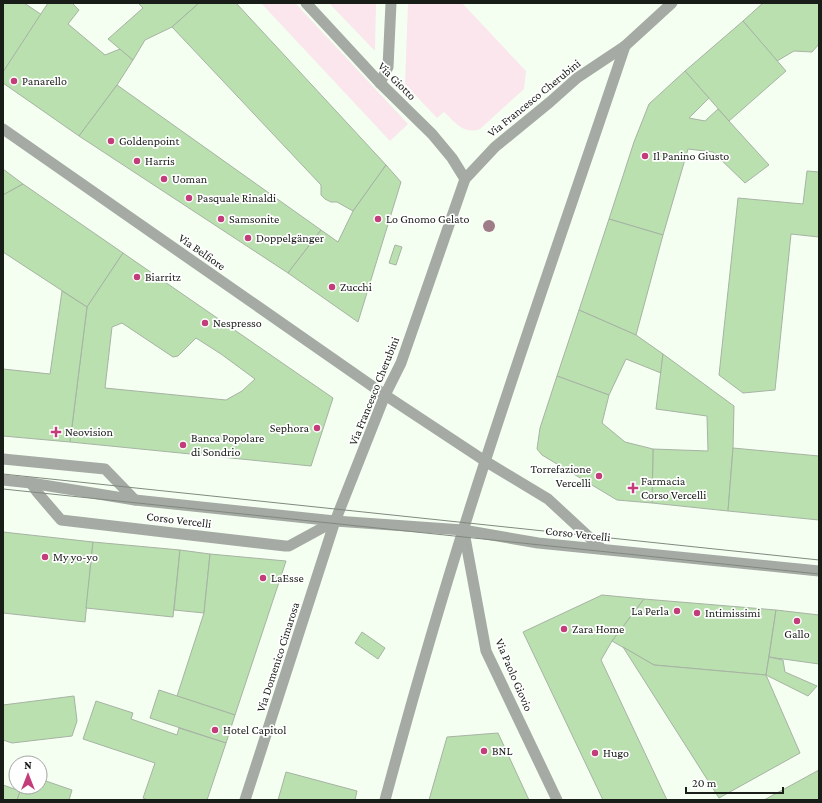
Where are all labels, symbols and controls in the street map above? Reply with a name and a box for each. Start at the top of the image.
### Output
street label: Via Francesco Cherubini [485,56,583,140]
street label: Via Giotto [375,59,419,103]
place label: Panarello [22,74,67,88]
marker: Panarello [9,76,19,86]
place label: Goldenpoint [119,134,181,148]
marker: Goldenpoint [106,136,116,146]
place label: Il Panino Giusto [653,149,729,163]
marker: Il Panino Giusto [640,151,650,161]
place label: Harris [145,154,175,168]
marker: Harris [132,156,142,166]
place label: Uoman [172,172,208,186]
marker: Uoman [159,174,169,184]
place label: Pasquale Rinaldi [197,191,276,205]
marker: Pasquale Rinaldi [184,193,194,203]
place label: Samsonite [229,212,279,226]
place label: Lo Gnomo Gelato [386,212,469,226]
marker: Samsonite [216,214,226,224]
marker: Lo Gnomo Gelato [373,214,383,224]
street label: Via Belfiore [176,231,228,273]
place label: Doppelgänger [256,231,325,245]
marker: Doppelgänger [243,233,253,243]
place label: Biarritz [145,270,181,284]
marker: Biarritz [132,272,142,282]
place label: Zucchi [340,280,372,294]
marker: Zucchi [327,282,337,292]
place label: Nespresso [213,316,262,330]
marker: Nespresso [200,318,210,328]
street label: Via Francesco Cherubini [346,335,402,447]
place label: Sephora [270,421,309,435]
marker: Sephora [312,423,322,433]
place label: Neovision [65,425,114,439]
marker: Neovision [50,426,62,438]
place label: Banca Popolare di Sondrio [191,431,264,459]
marker: Banca Popolare di Sondrio [178,440,188,450]
place label: Torrefazione Vercelli [530,462,591,490]
marker: Torrefazione Vercelli [594,471,604,481]
place label: Farmacia Corso Vercelli [641,474,706,502]
marker: Farmacia Corso Vercelli [628,483,638,493]
street label: Corso Vercelli [146,509,212,531]
street label: Corso Vercelli [545,524,611,544]
place label: My yo-yo [53,550,98,564]
marker: My yo-yo [40,552,50,562]
place label: LaEsse [271,571,304,585]
marker: LaEsse [258,573,268,583]
street label: Via Domenico Cimarosa [254,600,303,714]
place label: La Perla [631,604,669,618]
marker: La Perla [672,606,682,616]
place label: Intimissimi [705,606,760,620]
marker: Intimissimi [692,608,702,618]
marker: Gallo [792,616,802,626]
place label: Zara Home [572,622,624,636]
marker: Zara Home [559,624,569,634]
place label: Gallo [784,627,810,641]
street label: Via Paolo Giovio [492,637,536,714]
place label: Hotel Capitol [223,723,286,737]
marker: Hotel Capitol [210,725,220,735]
place label: BNL [492,744,512,758]
marker: BNL [479,746,489,756]
place label: Hugo [603,746,629,760]
marker: Hugo [590,748,600,758]
north arrow [8,755,48,795]
text: N [24,759,32,771]
scale bar [686,769,783,795]
text: 20 m [692,776,717,790]

